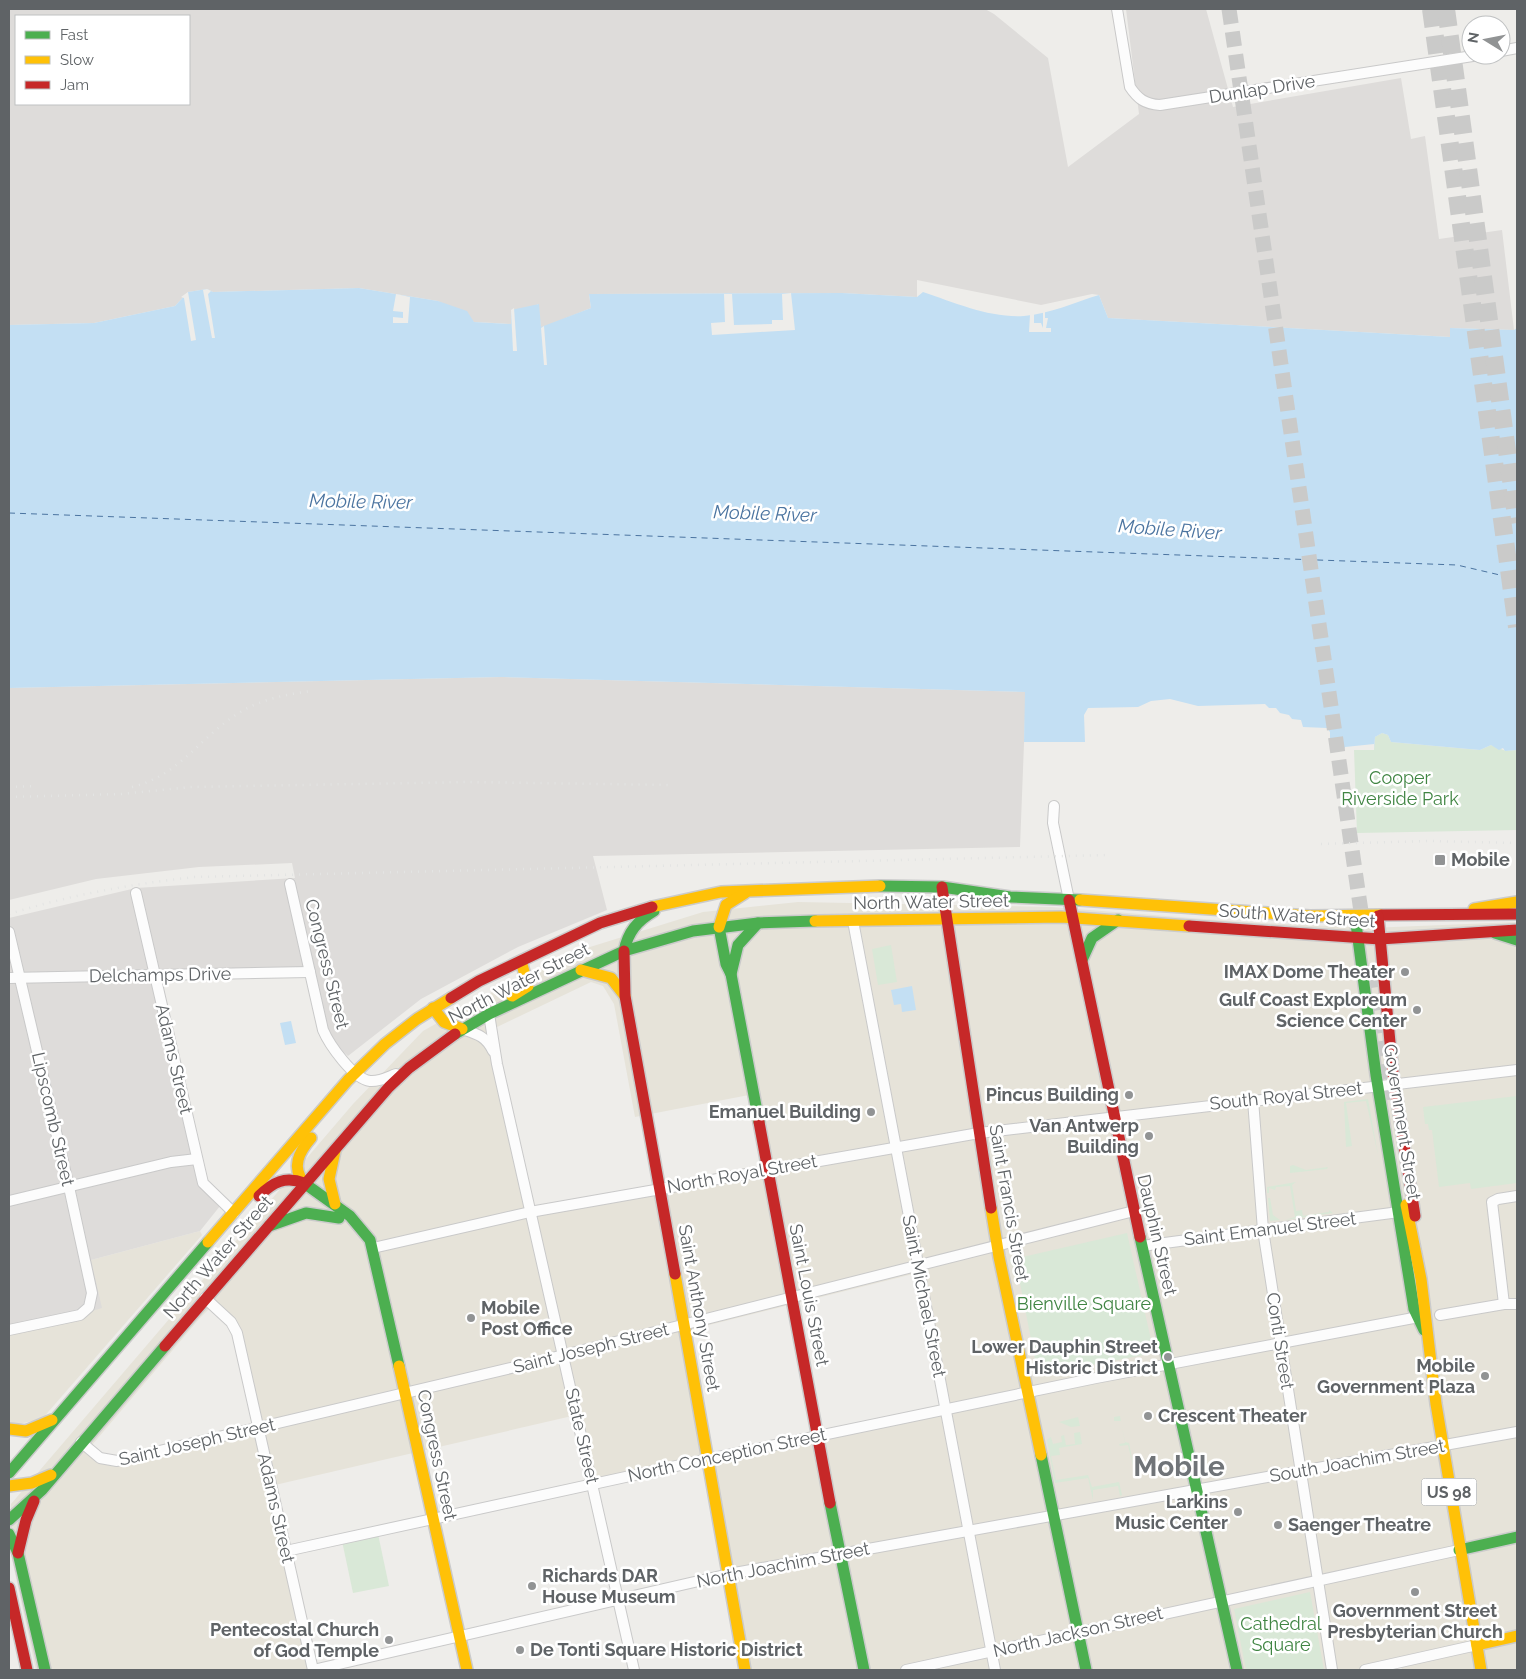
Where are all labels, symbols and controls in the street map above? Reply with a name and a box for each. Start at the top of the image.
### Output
legend [15,15,190,105]
north arrow [1461,15,1511,65]
text: Fast [60,26,88,44]
text: N [1464,31,1482,44]
text: Slow [60,51,94,69]
street label: Dunlap Drive [1207,70,1317,107]
text: Jam [60,76,89,94]
water label: Mobile River [309,489,414,513]
water label: Mobile River [713,500,819,526]
water label: Mobile River [1118,514,1224,544]
park label: Cooper Riverside Park [1341,767,1459,809]
place label: Mobile [1451,849,1510,870]
marker: Mobile [1433,853,1447,867]
street label: North Water Street [853,890,1009,913]
street label: Congress Street [301,897,354,1031]
street label: South Water Street [1218,900,1376,931]
street label: North Water Street [445,938,593,1027]
place label: IMAX Dome Theater [1224,961,1395,982]
street label: Delchamps Drive [89,963,232,986]
marker: IMAX Dome Theater [1399,966,1411,978]
place label: Gulf Coast Exploreum Science Center [1219,989,1407,1031]
street label: Adams Street [152,1002,197,1116]
marker: Gulf Coast Exploreum Science Center [1411,1004,1423,1016]
street label: Government Street [1380,1042,1425,1202]
street label: Lipscomb Street [28,1050,79,1188]
street label: South Royal Street [1209,1077,1363,1114]
place label: Pincus Building [986,1084,1119,1105]
marker: Pincus Building [1123,1089,1135,1101]
place label: Emanuel Building [709,1101,861,1122]
marker: Emanuel Building [865,1106,877,1118]
place label: Van Antwerp Building [1029,1115,1139,1157]
street label: Saint Francis Street [985,1123,1034,1283]
marker: Van Antwerp Building [1143,1130,1155,1142]
street label: North Royal Street [665,1150,819,1197]
street label: Dauphin Street [1133,1172,1182,1298]
street label: North Water Street [159,1191,277,1322]
street label: Saint Emanuel Street [1183,1208,1357,1249]
street label: Saint Michael Street [898,1213,951,1379]
street label: Saint Louis Street [785,1222,834,1368]
street label: Saint Anthony Street [674,1223,725,1393]
street label: Conti Street [1262,1291,1299,1391]
park label: Bienville Square [1017,1293,1152,1314]
place label: Mobile Post Office [481,1297,573,1339]
marker: Mobile Post Office [465,1312,477,1324]
street label: Saint Joseph Street [511,1318,671,1377]
place label: Lower Dauphin Street Historic District [971,1336,1158,1378]
marker: Lower Dauphin Street Historic District [1162,1351,1174,1363]
place label: Mobile Government Plaza [1317,1355,1475,1397]
marker: Mobile Government Plaza [1479,1370,1491,1382]
street label: State Street [561,1386,604,1486]
street label: Congress Street [413,1388,462,1522]
place label: Crescent Theater [1158,1405,1307,1426]
marker: Crescent Theater [1142,1410,1154,1422]
street label: Saint Joseph Street [117,1413,277,1470]
street label: North Conception Street [626,1423,828,1486]
street label: South Joachim Street [1268,1435,1446,1486]
district label: Mobile [1133,1450,1225,1483]
street label: Adams Street [254,1451,299,1565]
road number: US 98 [1422,1478,1476,1505]
place label: Larkins Music Center [1115,1491,1228,1533]
marker: Larkins Music Center [1232,1506,1244,1518]
place label: Saenger Theatre [1288,1514,1431,1535]
marker: Saenger Theatre [1272,1519,1284,1531]
street label: North Joachim Street [695,1537,871,1592]
place label: Richards DAR House Museum [542,1565,676,1607]
marker: Richards DAR House Museum [526,1580,538,1592]
marker: Government Street Presbyterian Church [1409,1586,1421,1598]
place label: Government Street Presbyterian Church [1327,1600,1503,1642]
street label: North Jackson Street [991,1602,1165,1661]
park label: Cathedral Square [1240,1613,1322,1655]
place label: Pentecostal Church of God Temple [210,1619,379,1661]
marker: Pentecostal Church of God Temple [383,1634,395,1646]
place label: De Tonti Square Historic District [530,1639,803,1660]
marker: De Tonti Square Historic District [514,1644,526,1656]

